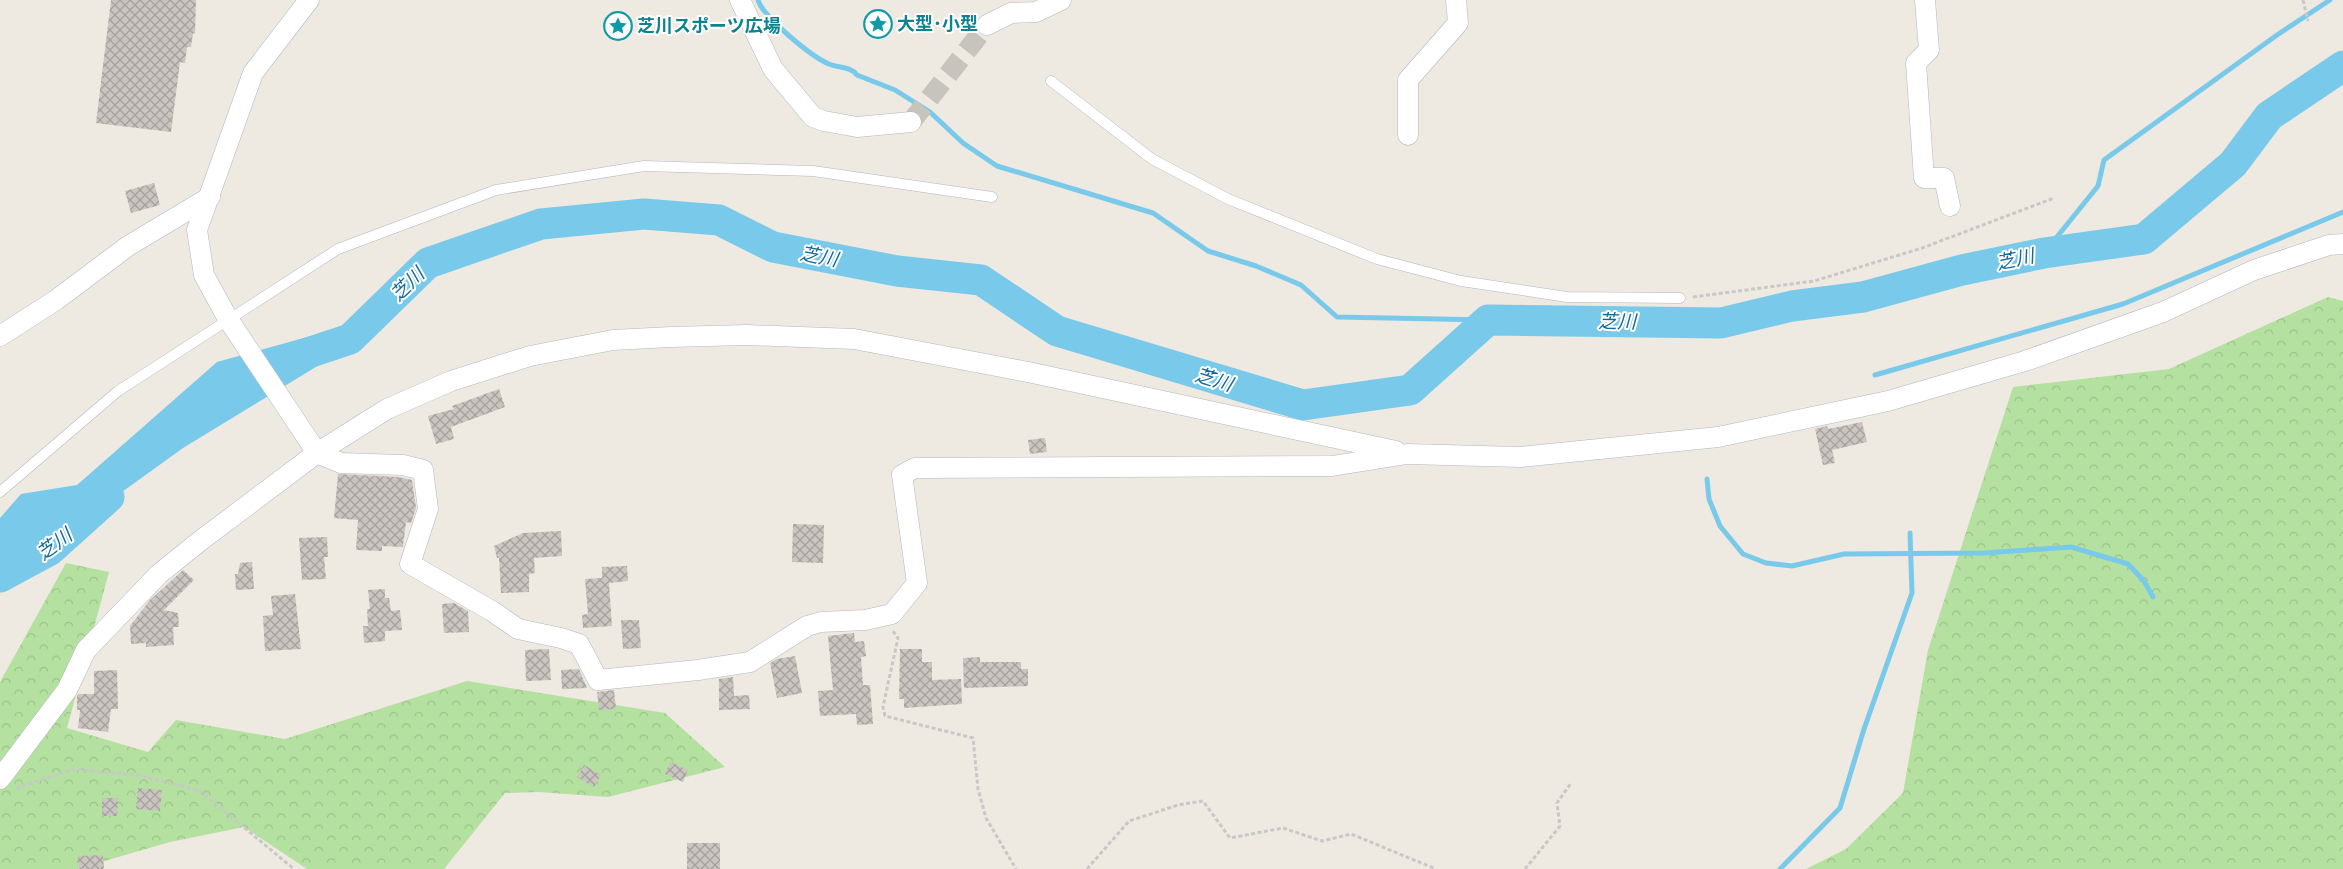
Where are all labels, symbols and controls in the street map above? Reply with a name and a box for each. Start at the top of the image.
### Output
place icon: 大型･小型 [863,9,893,39]
place icon: 芝川スポーツ広場 [603,11,633,41]
place label: 大型･小型 [897,13,978,35]
place label: 芝川スポーツ広場 [637,15,781,37]
water label: 芝川 [798,242,842,272]
water label: 芝川 [1994,244,2038,275]
water label: 芝川 [386,262,430,306]
water label: 芝川 [1598,310,1638,333]
water label: 芝川 [1192,363,1237,397]
water label: 芝川 [32,523,78,565]

